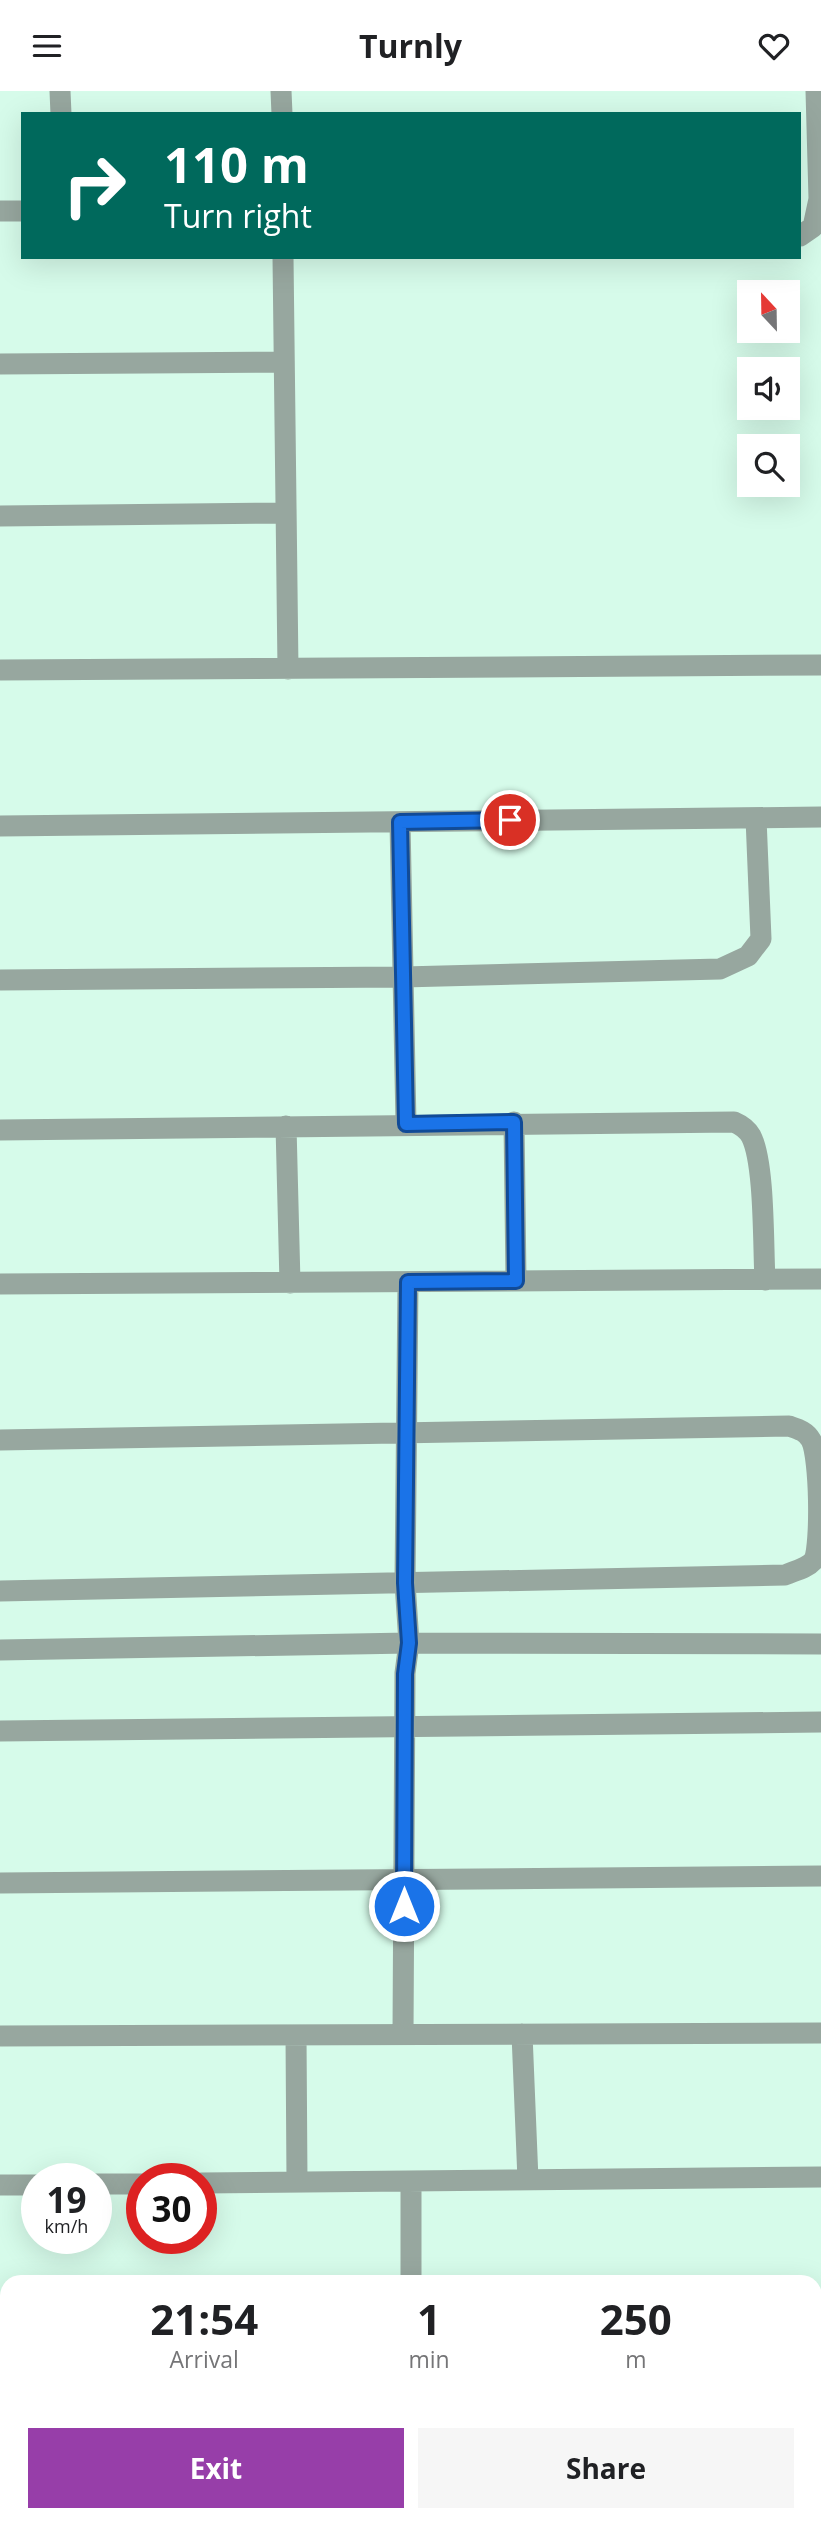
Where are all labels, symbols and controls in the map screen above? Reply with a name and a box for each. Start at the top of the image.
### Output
text: Turnly [359,24,462,67]
icon: menu [28,27,66,65]
icon: heart [755,27,793,65]
text: 110 m [164,131,309,197]
icon: right [49,140,140,231]
text: Turn right [164,194,312,237]
north arrow [737,280,800,343]
map controls [737,280,800,497]
button: sound [737,357,800,420]
button: search [737,434,800,497]
pin [480,790,540,850]
icon: arrive [491,801,529,839]
position arrow [367,1869,441,1943]
speed limit sign: 30 [126,2163,217,2254]
text: 19 [46,2176,87,2223]
text: km/h [45,2214,88,2238]
text: 21:54 [150,2290,258,2347]
text: 1 [417,2290,441,2347]
text: 250 [600,2290,672,2347]
text: Arrival [170,2343,239,2375]
text: min [408,2343,450,2375]
text: m [625,2343,646,2375]
button: Exit [28,2428,404,2508]
button: Share [418,2428,794,2508]

